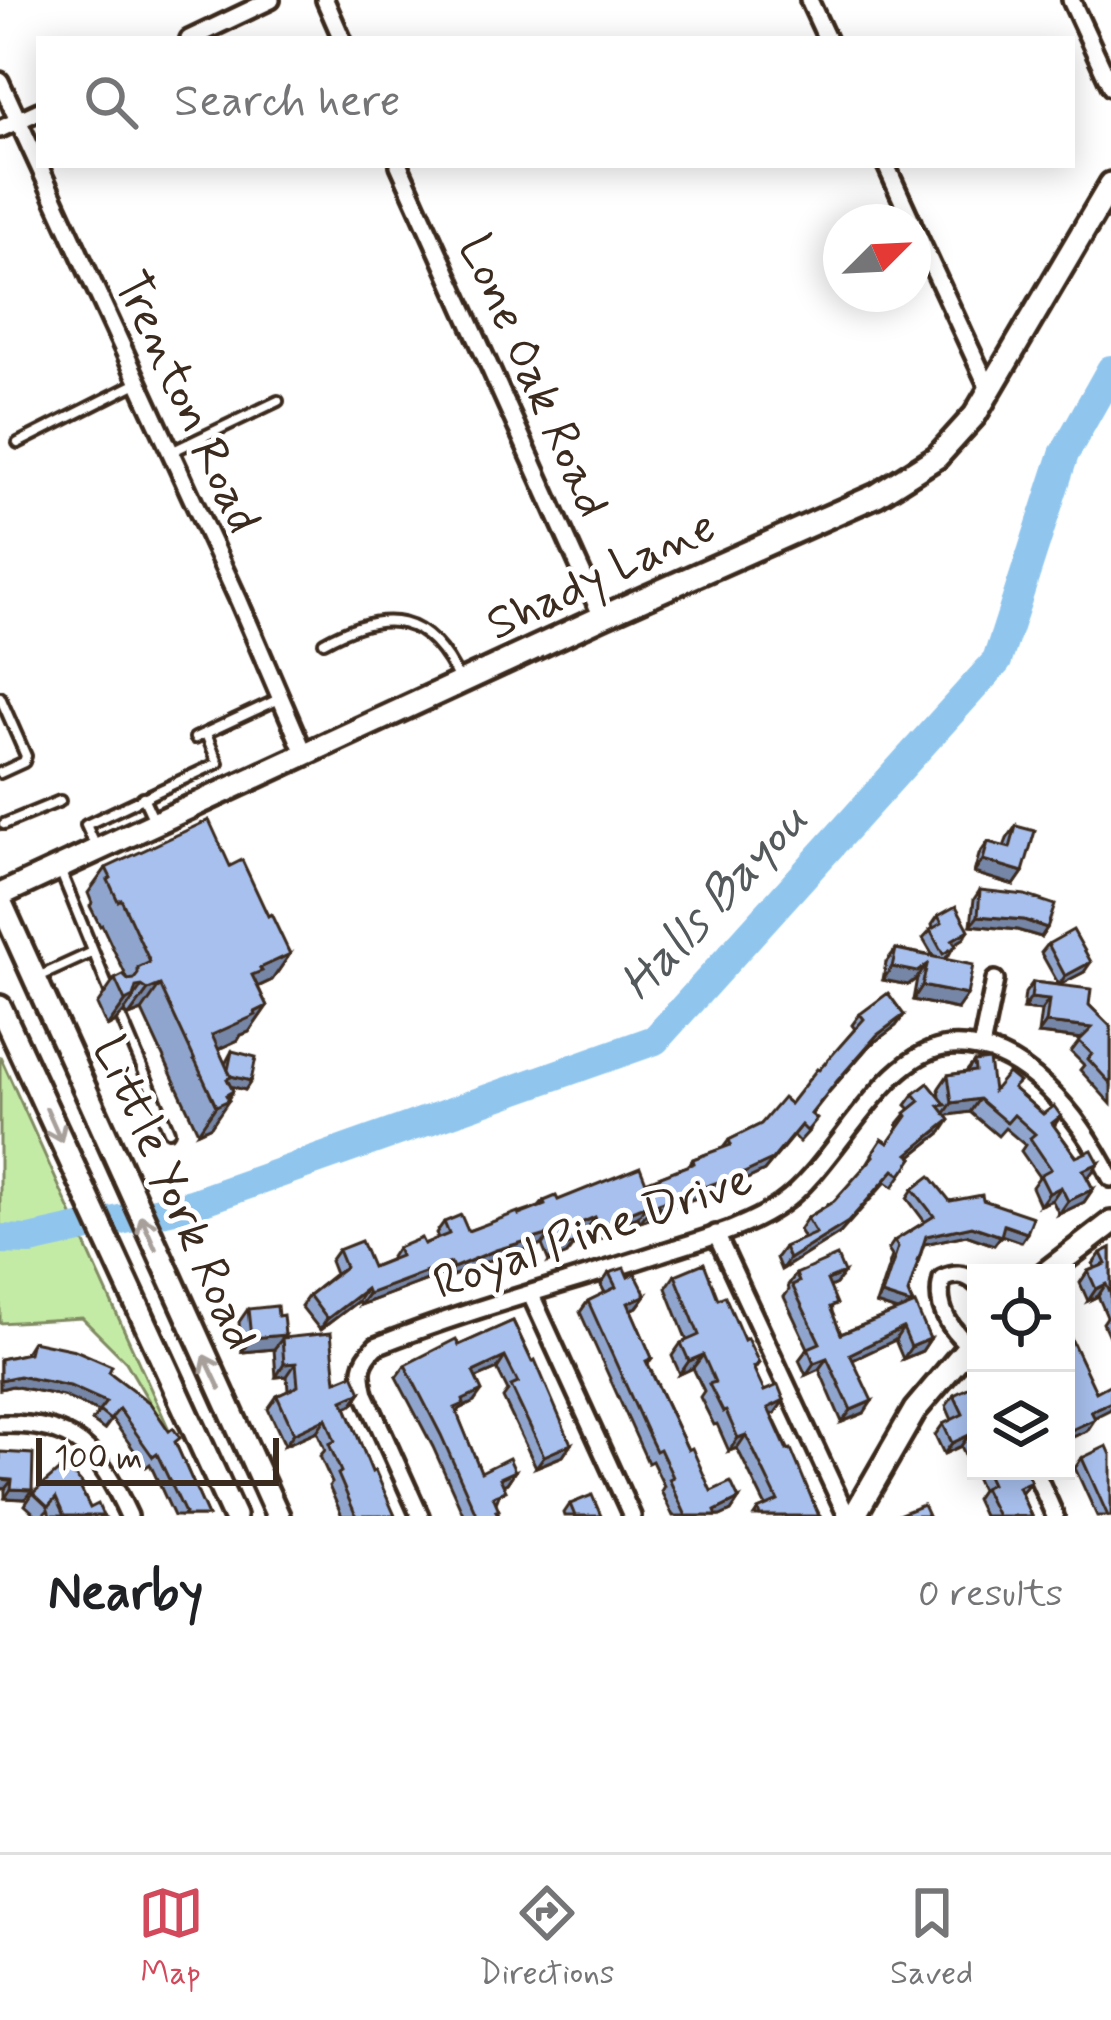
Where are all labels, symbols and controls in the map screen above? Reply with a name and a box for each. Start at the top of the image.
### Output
search box [36,36,1075,168]
icon: search [78,69,144,135]
text: Search here [174,73,401,132]
north arrow [823,204,931,312]
street label: Lone Oak Road [442,225,623,528]
street label: Trenton Road [98,262,274,543]
street label: Shady Lane [477,496,726,657]
water label: Halls Bayou [606,790,824,1016]
street label: Little York Road [77,1027,271,1360]
one-way arrow [44,1106,66,1142]
street label: Royal Pine Drive [425,1148,761,1316]
one-way arrow [136,1215,158,1251]
map controls [967,1264,1075,1480]
button: locate [967,1264,1075,1372]
one-way arrow [199,1355,221,1391]
button: layers [967,1372,1075,1480]
scale bar [36,1432,279,1485]
text: 100 m [54,1437,143,1481]
text: Nearby [48,1561,203,1627]
text: 0 results [918,1569,1063,1620]
tab: Map [138,1880,204,1996]
tab: Directions [479,1880,615,1996]
tab: Saved [890,1880,973,1996]

